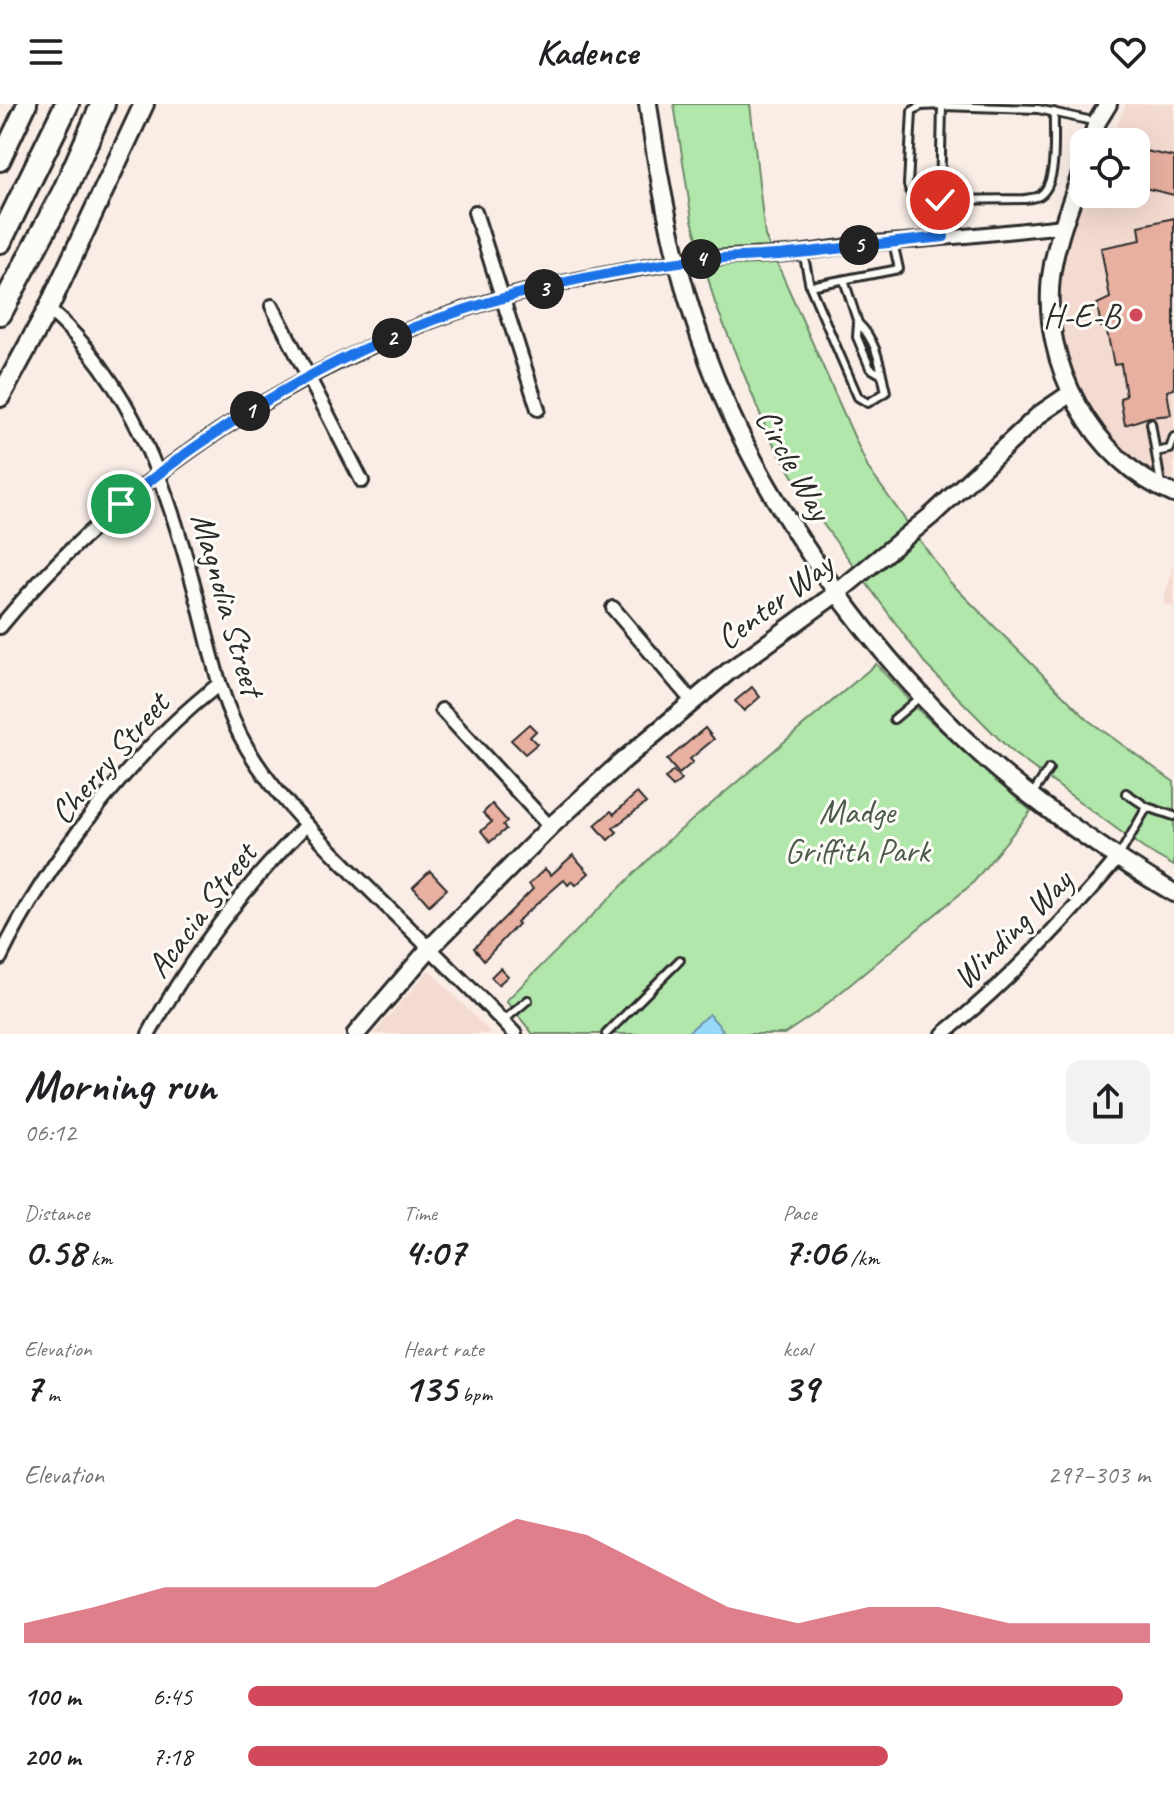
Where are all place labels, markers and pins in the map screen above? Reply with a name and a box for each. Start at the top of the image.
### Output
pin [906,166,974,234]
pin: 5 [839,225,879,265]
pin: 4 [681,239,721,279]
pin: 3 [524,269,564,309]
place label: H-E-B [1043,294,1122,337]
marker: H-E-B [1127,306,1145,324]
pin: 2 [372,318,412,358]
pin: 1 [230,391,270,431]
pin [87,470,155,538]

